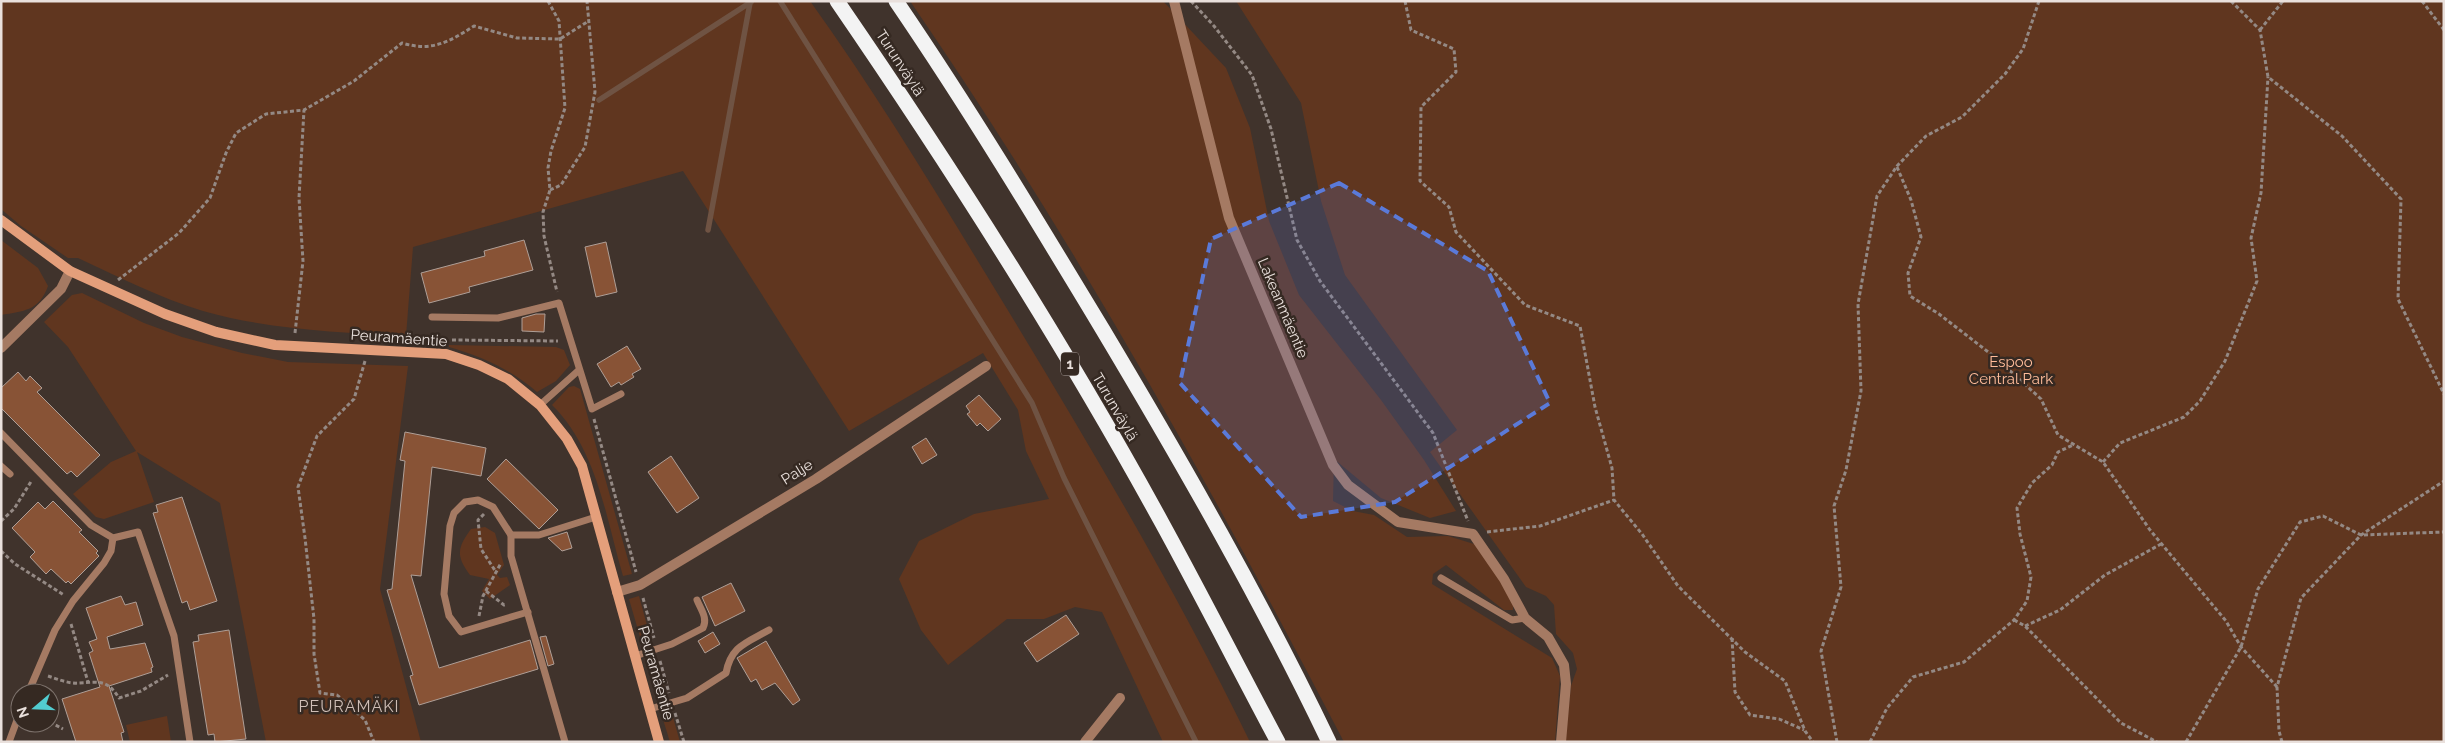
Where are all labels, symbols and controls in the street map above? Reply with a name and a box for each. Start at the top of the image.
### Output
street label: Turunväylä [872,26,928,100]
street label: Lakeanmäentie [1254,255,1312,361]
street label: Peuramäentie [350,326,448,350]
road number: 1 [1061,352,1079,376]
park label: Espoo Central Park [1969,353,2053,388]
street label: Turunväylä [1088,370,1142,444]
street label: Palje [778,455,816,489]
street label: Peuramäentie [634,624,678,722]
north arrow [10,683,60,733]
district label: PEURAMÄKI [298,696,400,716]
text: N [13,705,32,720]

